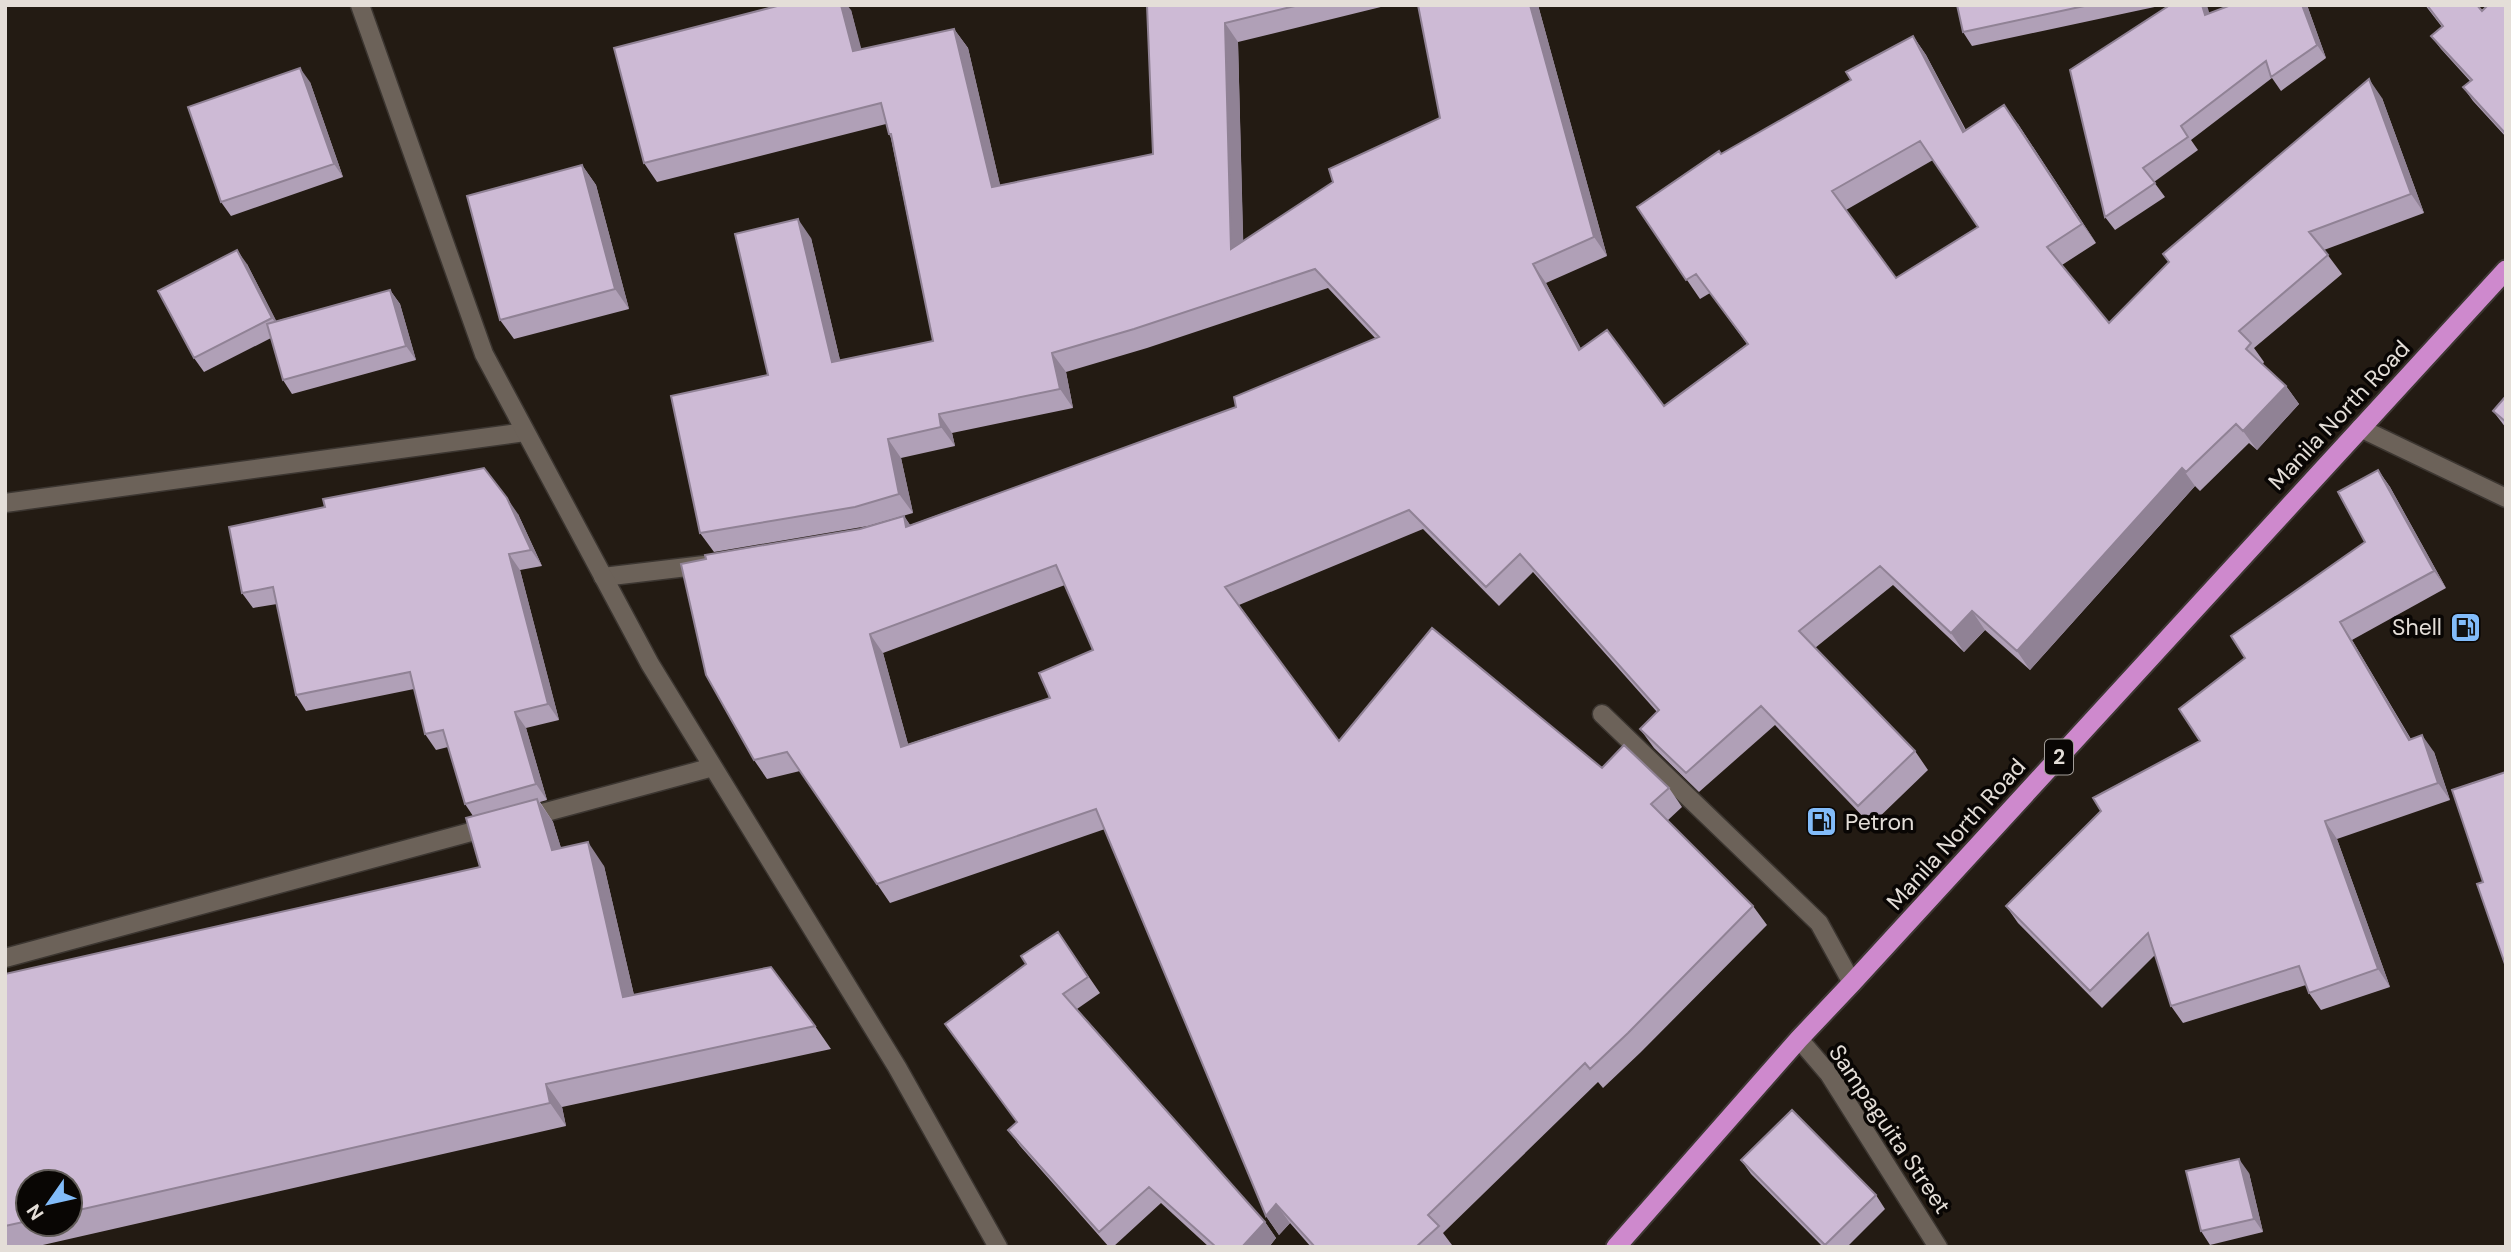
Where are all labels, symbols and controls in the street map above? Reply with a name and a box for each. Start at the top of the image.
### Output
street label: Manila North Road [2262,334,2416,496]
fuel station icon: Shell [2448,610,2482,644]
place label: Shell [2392,612,2442,642]
road number: 2 [2045,740,2073,774]
street label: Manila North Road [1880,752,2032,916]
fuel station icon: Petron [1805,805,1839,839]
place label: Petron [1845,807,1914,837]
street label: Sampaguita Street [1822,1039,1958,1219]
north arrow [14,1168,84,1238]
text: N [21,1199,50,1225]

